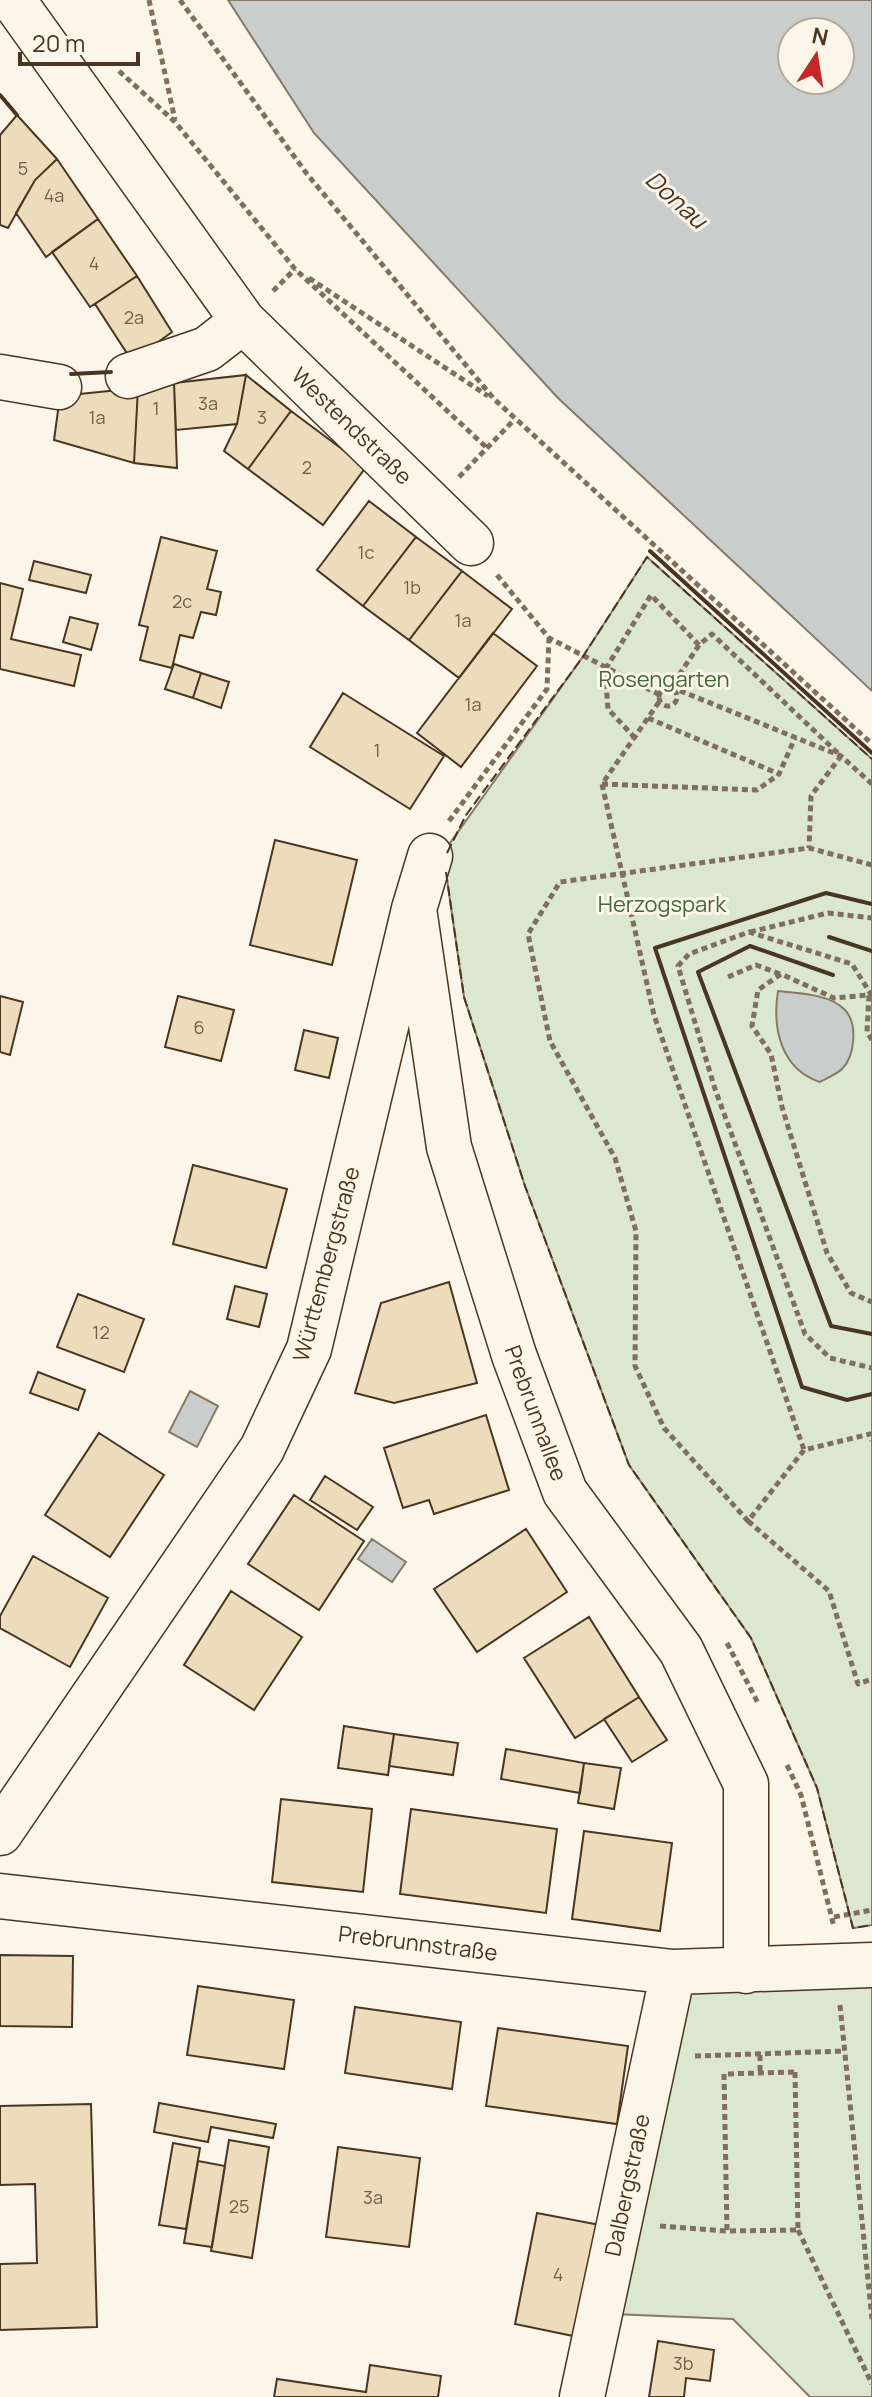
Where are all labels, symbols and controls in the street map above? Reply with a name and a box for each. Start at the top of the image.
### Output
scale bar [20,16,138,66]
north arrow [776,16,856,96]
text: N [809,20,831,53]
text: 20 m [32,26,85,59]
house number: 5 [18,156,28,180]
water label: Donau [639,162,716,236]
house number: 4a [44,183,64,207]
house number: 4 [89,251,99,275]
house number: 2a [124,305,144,329]
street label: Westendstraße [285,361,419,491]
house number: 3a [198,391,218,415]
house number: 1 [152,396,160,420]
house number: 1a [88,405,106,429]
house number: 3 [257,405,267,429]
house number: 2 [302,455,312,479]
house number: 1c [358,540,375,564]
house number: 1b [403,575,421,599]
house number: 2c [172,589,192,613]
house number: 1a [454,608,472,632]
park label: Rosengarten [598,664,730,694]
house number: 1a [464,692,482,716]
house number: 1 [373,738,381,762]
park label: Herzogspark [598,889,727,919]
house number: 6 [193,1015,205,1039]
street label: Württembergstraße [286,1163,367,1365]
house number: 12 [92,1320,110,1344]
street label: Prebrunnallee [498,1341,574,1485]
street label: Prebrunnstraße [337,1918,499,1968]
street label: Dalbergstraße [597,2111,657,2259]
house number: 3a [363,2185,383,2209]
house number: 25 [229,2194,249,2218]
house number: 4 [553,2262,563,2286]
house number: 3b [673,2351,693,2375]

